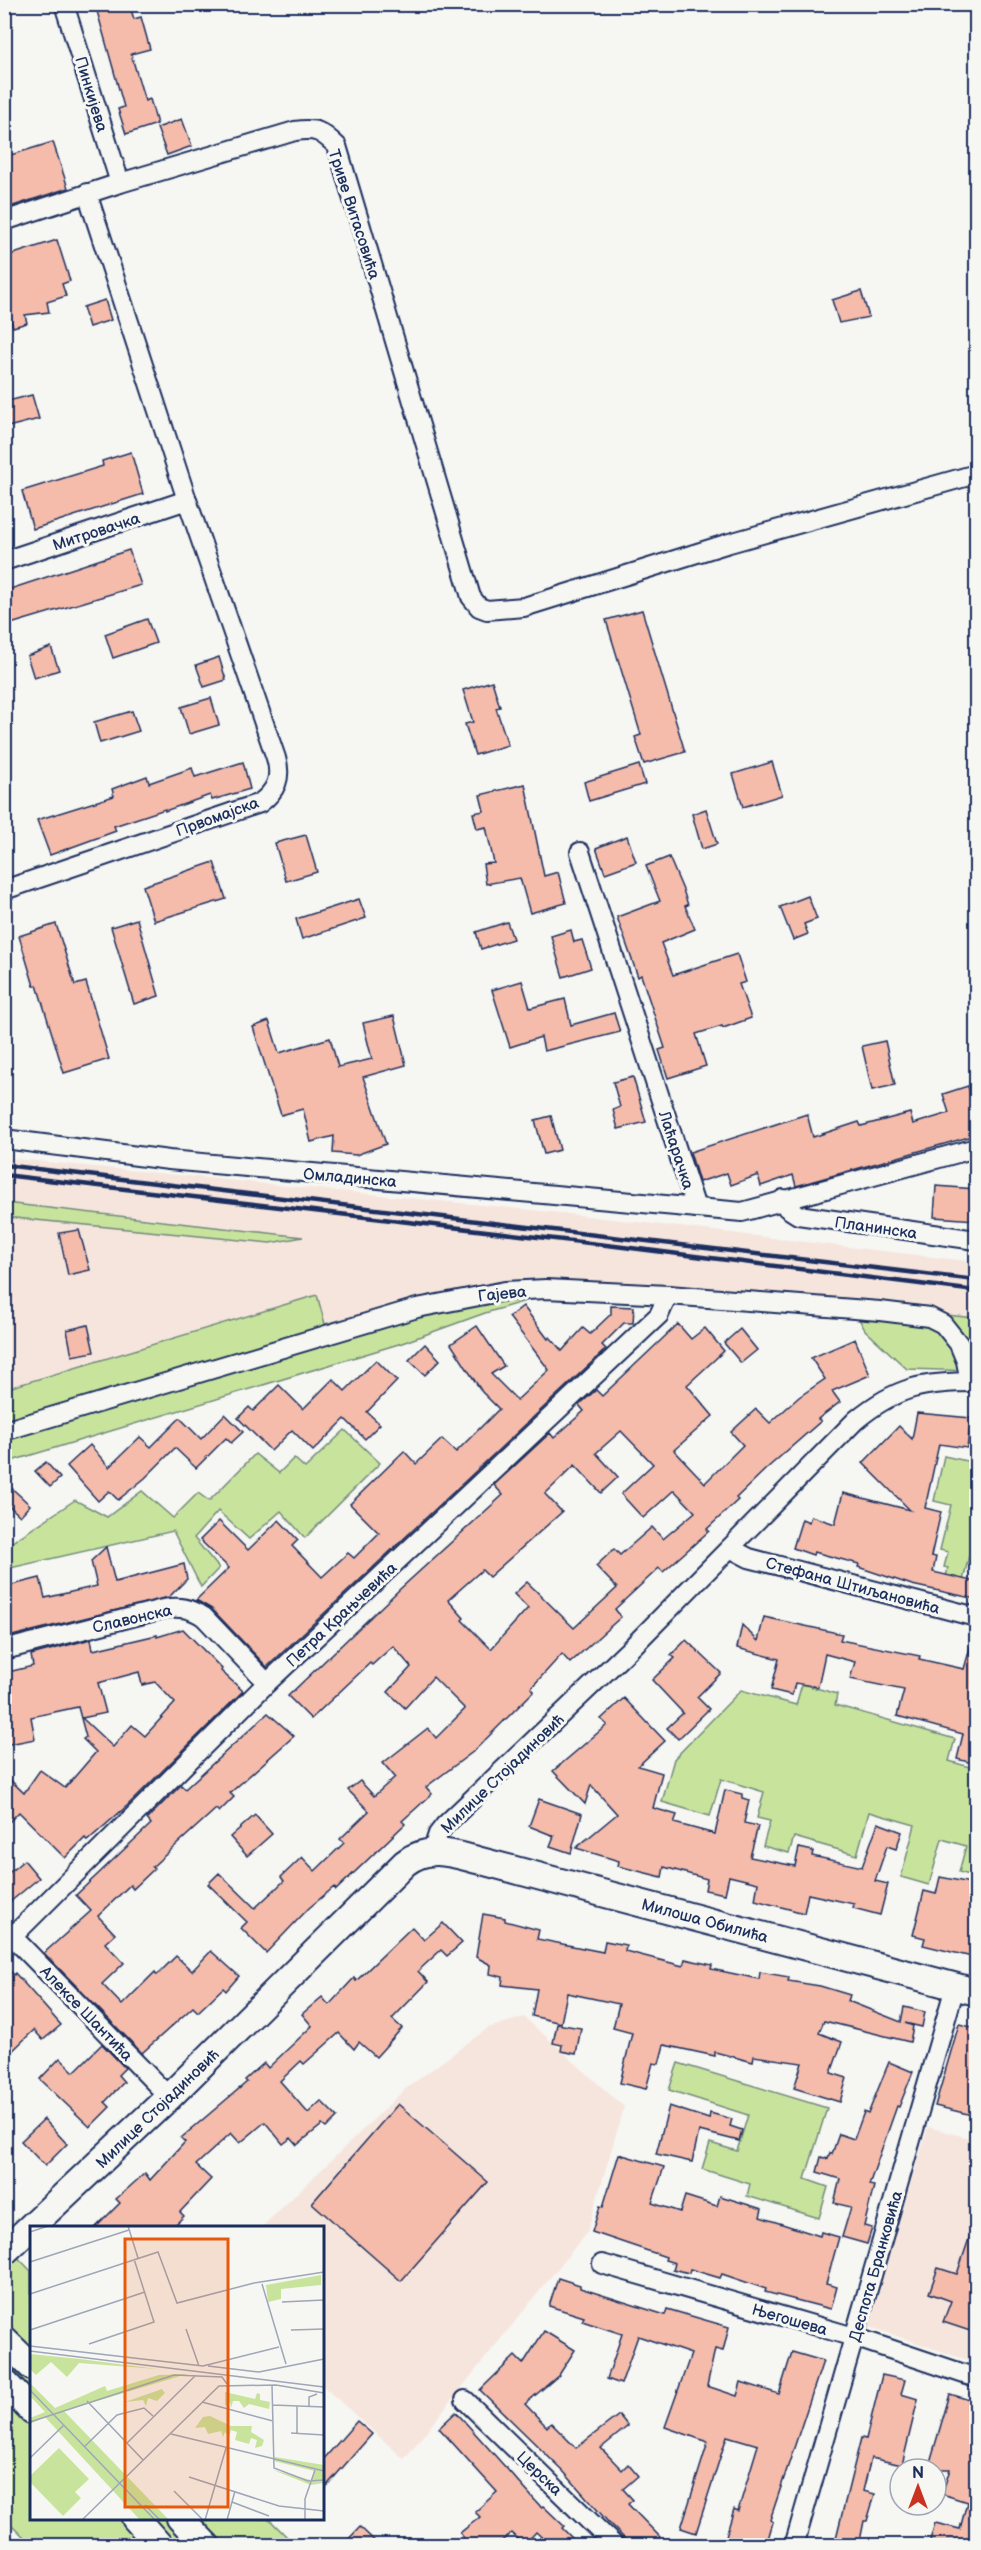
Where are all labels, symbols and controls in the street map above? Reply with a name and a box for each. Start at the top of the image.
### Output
street label: Пинкијева [70,54,111,135]
street label: Триве Витасовића [324,147,384,282]
street label: Митровачка [50,509,143,556]
street label: Првомајска [173,793,262,841]
street label: Лаћарачка [654,1108,697,1193]
street label: Омладинска [302,1165,398,1192]
street label: Планинска [833,1213,919,1244]
street label: Гајева [477,1282,528,1306]
street label: Стефана Штиљановића [763,1554,942,1619]
street label: Петра Крањчевића [283,1559,402,1671]
street label: Славонска [91,1601,174,1638]
street label: Милице Стојадиновић [438,1710,569,1838]
street label: Милоша Обилића [639,1895,771,1948]
street label: Алексе Шантића [35,1962,136,2066]
street label: Милице Стојадиновић [93,2045,224,2173]
street label: Деспота Бранковића [846,2188,907,2344]
inset map [30,2226,324,2520]
street label: Његошева [750,2301,830,2340]
street label: Церска [512,2448,566,2501]
north arrow [888,2457,948,2517]
text: N [912,2464,924,2483]

